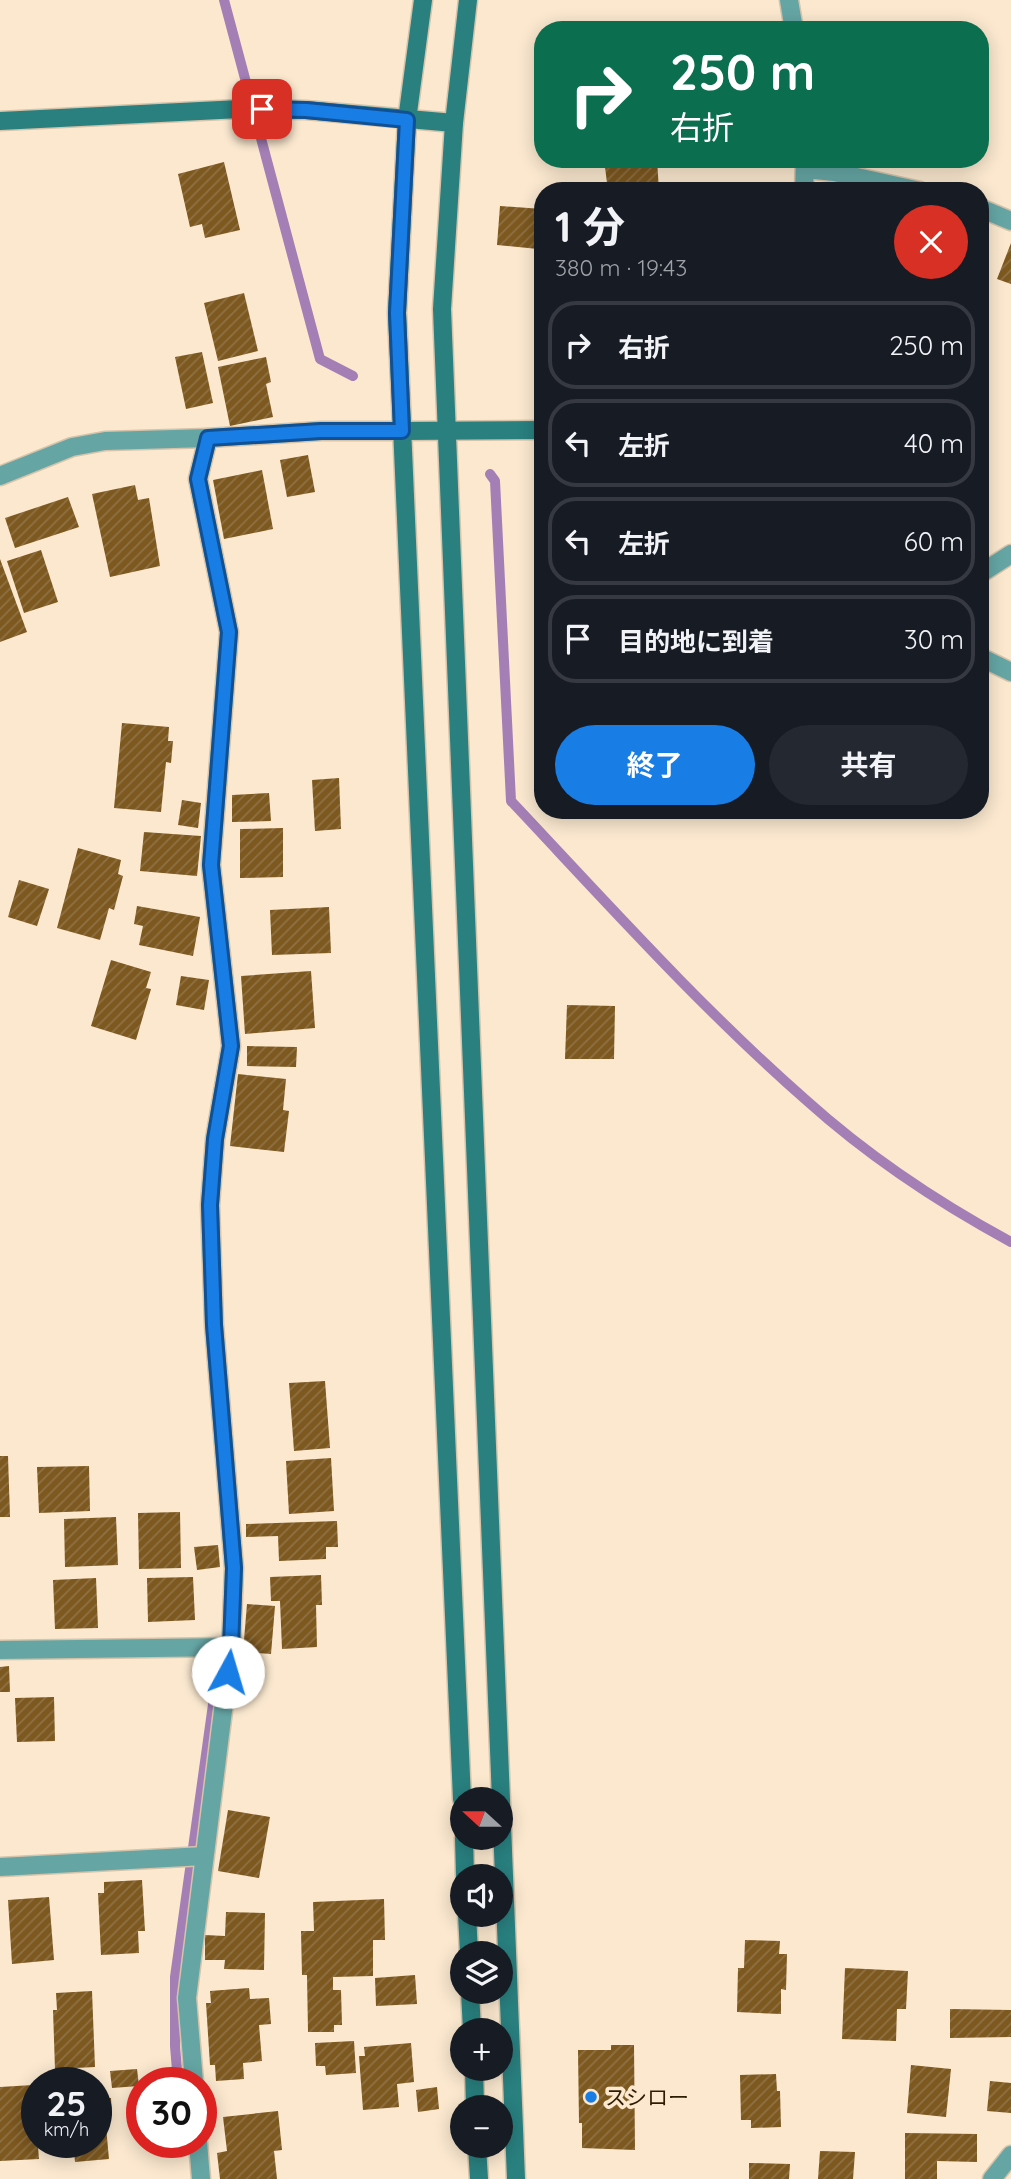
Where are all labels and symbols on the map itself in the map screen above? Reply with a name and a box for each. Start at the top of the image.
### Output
pin [232,79,292,139]
position arrow [191,1635,265,1709]
north arrow [450,1787,513,1850]
speed limit sign: 30 [126,2067,217,2158]
place label: スシロー [605,2084,689,2110]
marker: スシロー [583,2089,599,2105]

